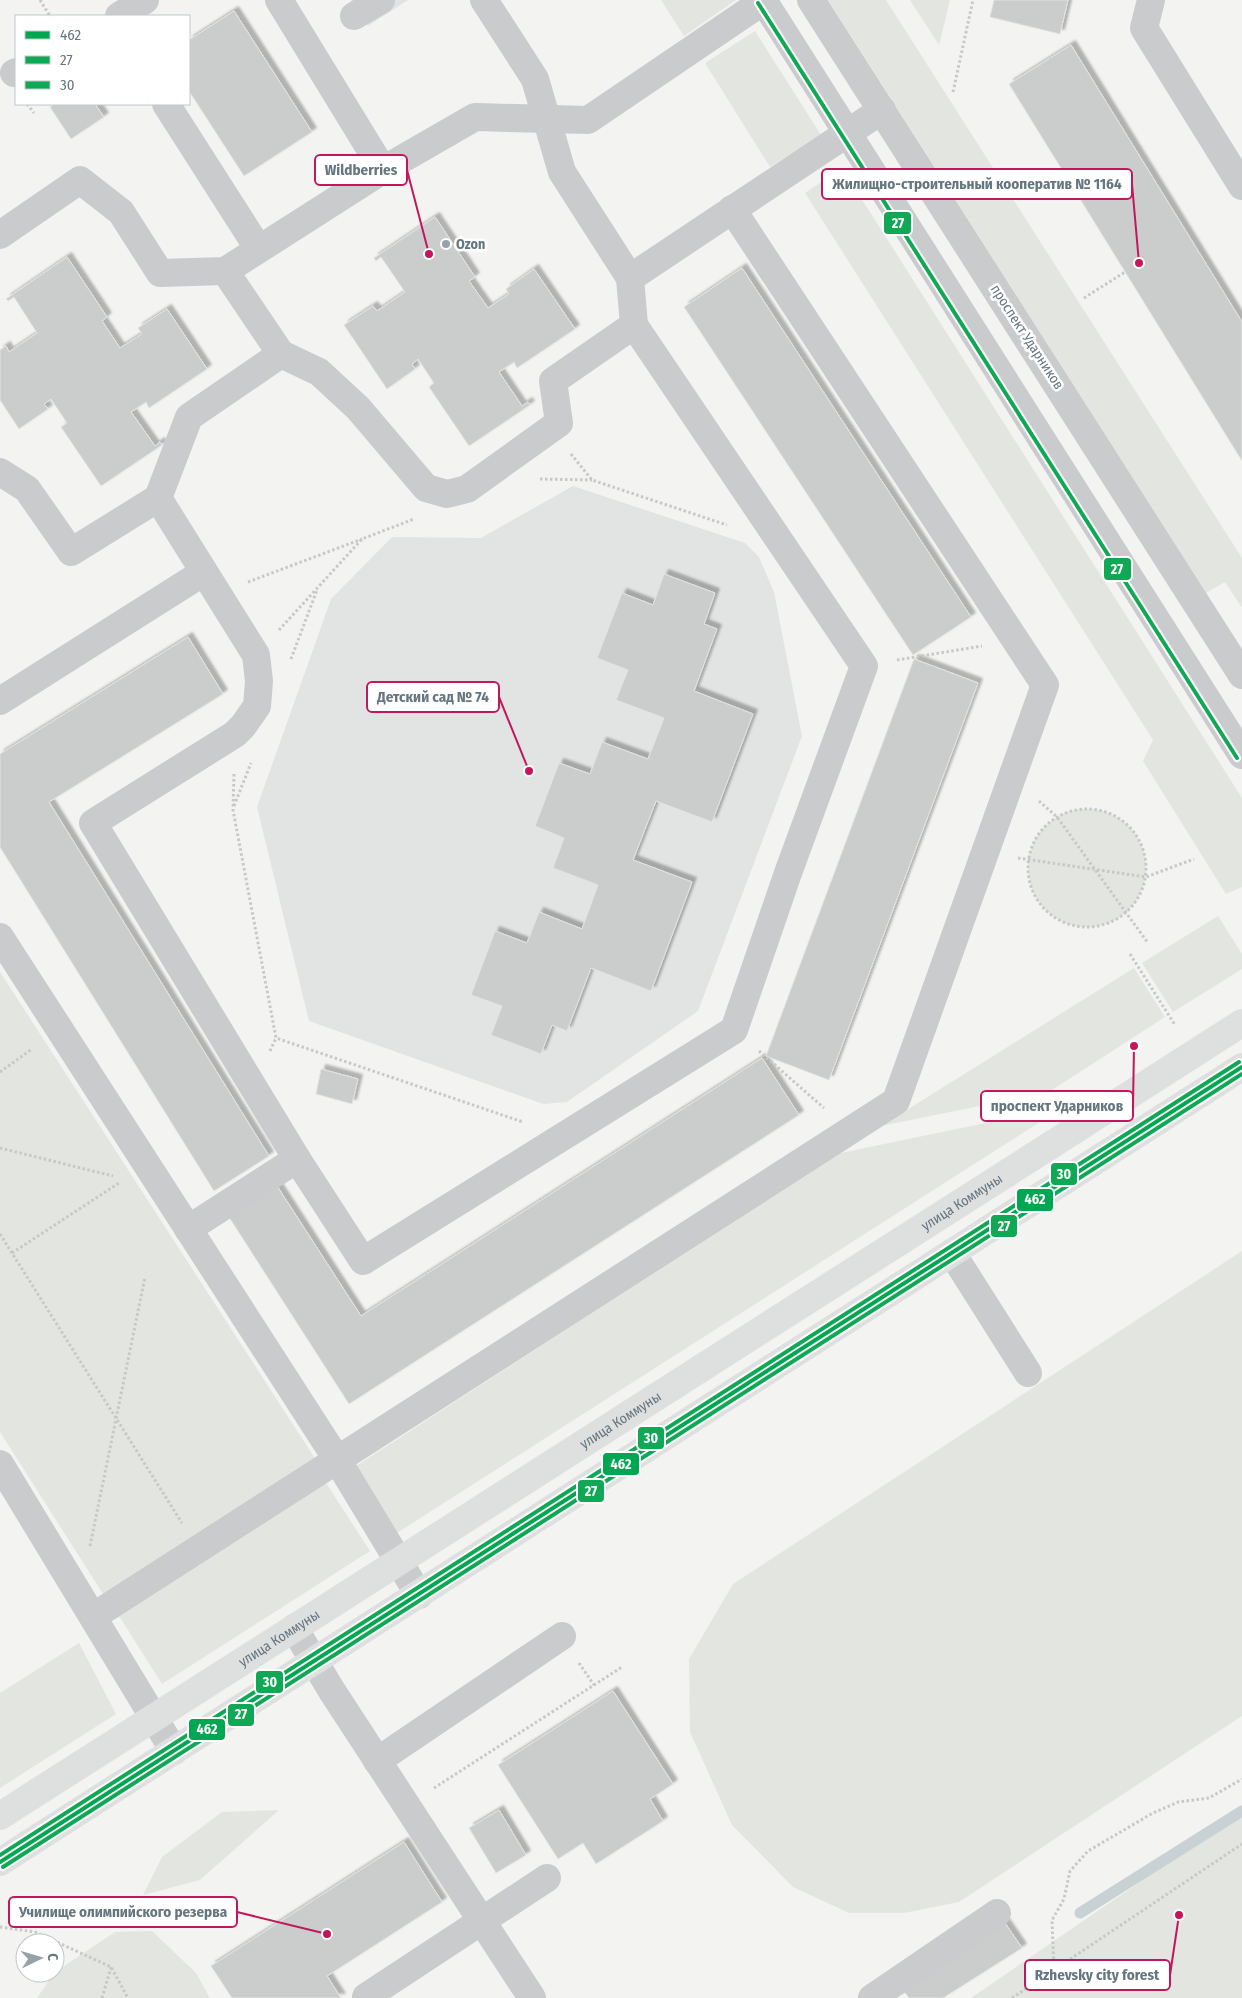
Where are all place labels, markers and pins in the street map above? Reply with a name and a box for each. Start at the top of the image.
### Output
callout: Wildberries [315,155,407,185]
callout: Жилищно-строительный кооператив № 1164 [822,169,1132,199]
place label: Ozon [456,236,485,253]
marker: Ozon [440,238,452,250]
callout: Детский сад № 74 [367,682,499,712]
callout: проспект Ударников [981,1091,1133,1121]
callout: Училище олимпийского резерва [9,1897,237,1927]
callout: Rzhevsky city forest [1025,1960,1170,1990]

